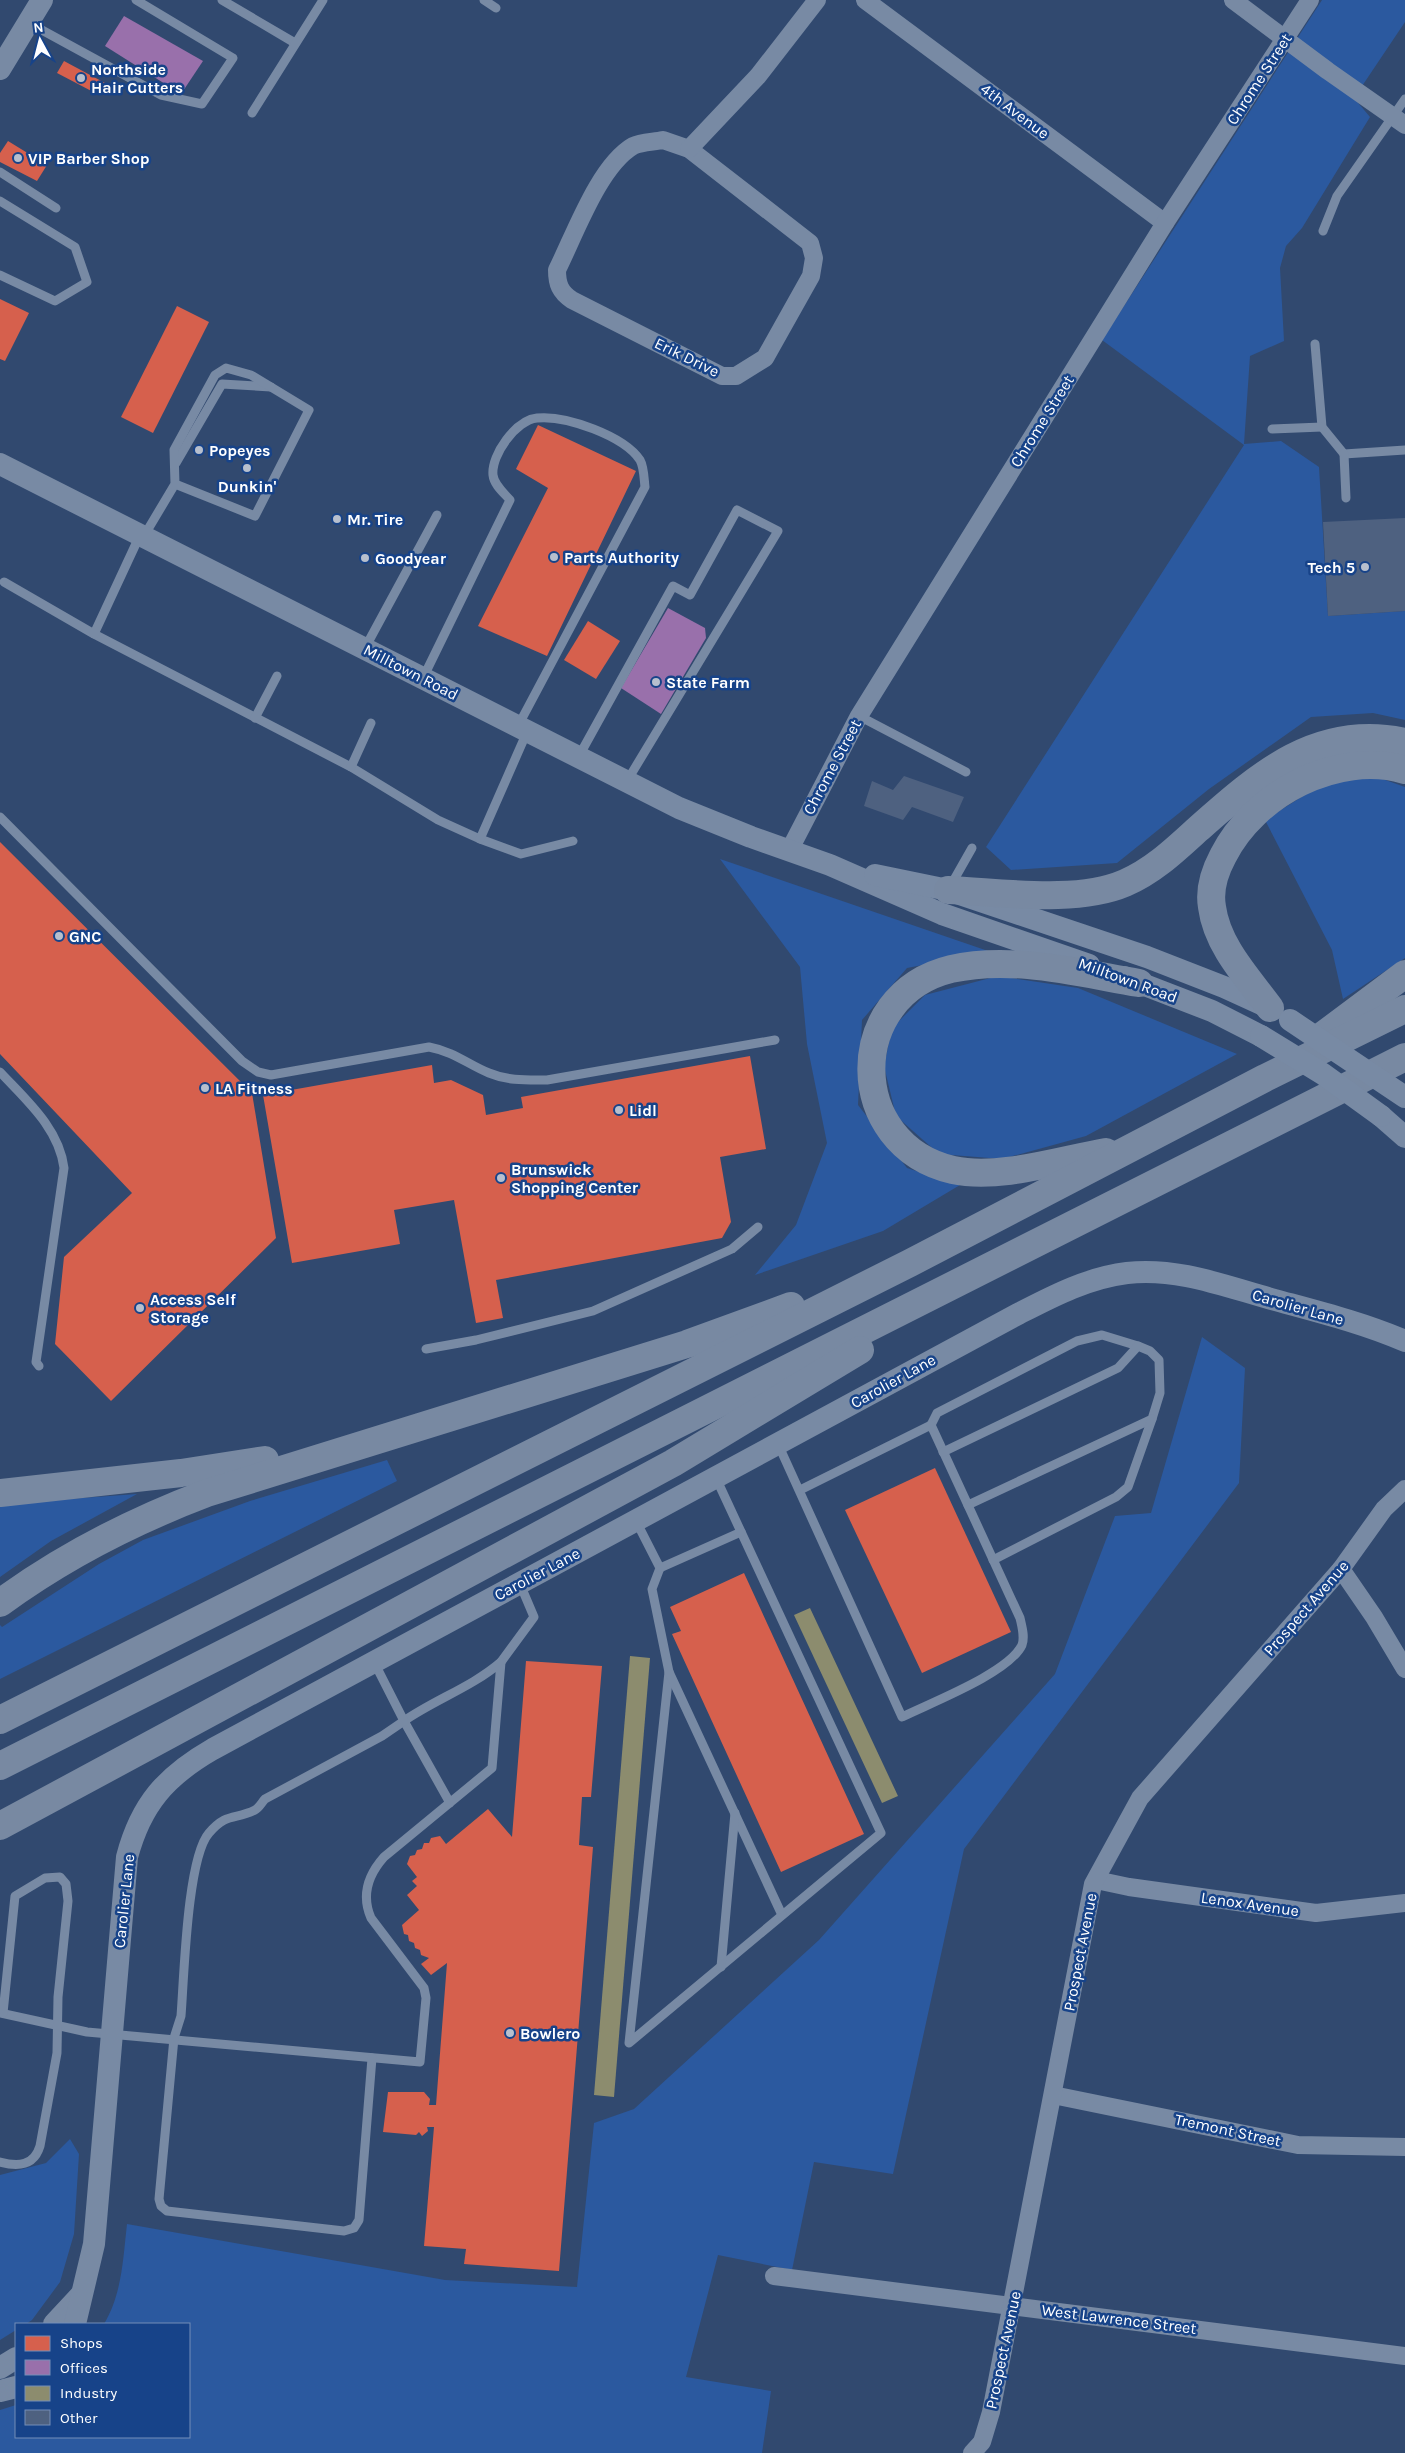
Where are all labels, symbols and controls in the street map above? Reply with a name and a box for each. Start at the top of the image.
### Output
north arrow [15,15,65,65]
text: N [32,19,44,37]
street label: Chrome Street [1222,30,1296,128]
place label: Northside Hair Cutters [91,60,183,97]
marker: Northside Hair Cutters [75,72,87,84]
street label: 4th Avenue [977,79,1053,143]
place label: VIP Barber Shop [28,149,150,168]
marker: VIP Barber Shop [12,152,24,164]
street label: Erik Drive [651,333,723,381]
street label: Chrome Street [1006,371,1078,471]
place label: Popeyes [209,441,271,460]
marker: Popeyes [193,444,205,456]
marker: Dunkin' [241,462,253,474]
place label: Dunkin' [218,477,276,496]
place label: Mr. Tire [347,510,403,529]
marker: Mr. Tire [331,513,343,525]
place label: Parts Authority [564,548,679,567]
place label: Goodyear [375,549,447,568]
marker: Parts Authority [548,551,560,563]
marker: Goodyear [359,552,371,564]
place label: Tech 5 [1308,558,1355,577]
marker: Tech 5 [1359,561,1371,573]
street label: Milltown Road [360,640,462,704]
place label: State Farm [666,673,750,692]
marker: State Farm [650,676,662,688]
street label: Chrome Street [799,716,865,818]
place label: GNC [69,927,101,946]
marker: GNC [53,930,65,942]
street label: Milltown Road [1076,953,1180,1007]
place label: LA Fitness [215,1079,293,1098]
marker: LA Fitness [199,1082,211,1094]
place label: Lidl [629,1101,657,1120]
marker: Lidl [613,1104,625,1116]
place label: Brunswick Shopping Center [511,1160,639,1197]
marker: Brunswick Shopping Center [495,1172,507,1184]
street label: Carolier Lane [1250,1285,1346,1329]
place label: Access Self Storage [150,1290,236,1327]
marker: Access Self Storage [134,1302,146,1314]
street label: Carolier Lane [847,1350,939,1412]
street label: Carolier Lane [491,1543,583,1605]
street label: Prospect Avenue [1259,1556,1353,1660]
street label: Carolier Lane [110,1853,138,1949]
street label: Lenox Avenue [1200,1888,1300,1920]
street label: Prospect Avenue [1059,1891,1101,2013]
place label: Bowlero [520,2024,580,2043]
marker: Bowlero [504,2027,516,2039]
street label: Tremont Street [1173,2109,1283,2151]
street label: Prospect Avenue [981,2289,1025,2411]
street label: West Lawrence Street [1040,2300,1198,2338]
legend [15,2323,190,2438]
text: Shops [60,2334,103,2352]
text: Offices [60,2359,108,2377]
text: Industry [60,2384,117,2402]
text: Other [60,2409,98,2427]

